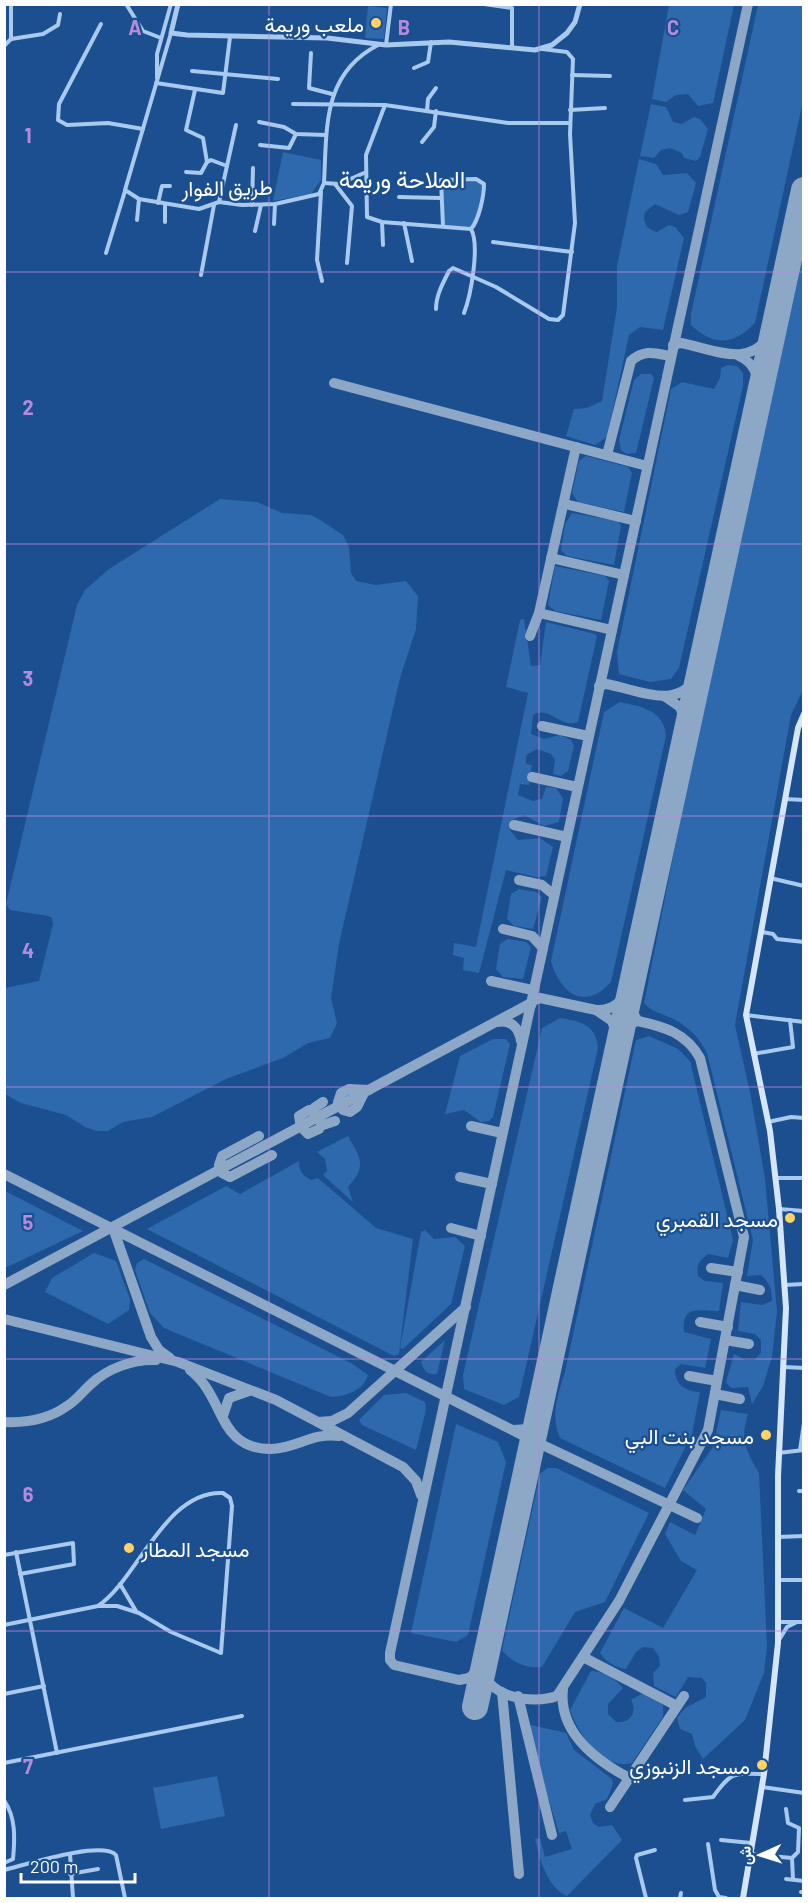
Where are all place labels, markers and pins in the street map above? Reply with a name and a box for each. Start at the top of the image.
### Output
place label: ملعب وريمة [264,11,364,38]
marker: ملعب وريمة [369,16,383,30]
place label: مسجد القمبري [656,1206,778,1237]
marker: مسجد القمبري [783,1211,797,1225]
place label: مسجد بنت البي [625,1423,754,1454]
marker: مسجد بنت البي [759,1428,773,1442]
place label: مسجد المطار [140,1536,249,1563]
marker: مسجد المطار [122,1541,136,1555]
place label: مسجد الزنبوزي [629,1753,750,1784]
marker: مسجد الزنبوزي [755,1758,769,1772]

